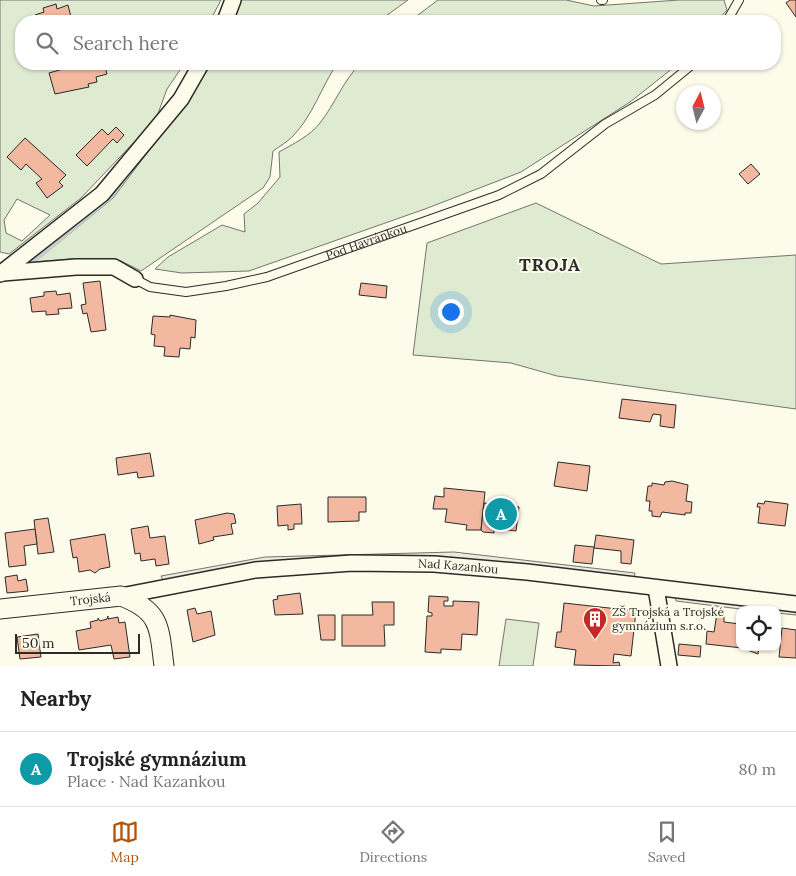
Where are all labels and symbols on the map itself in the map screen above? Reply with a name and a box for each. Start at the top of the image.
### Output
north arrow [676,85,721,130]
street label: Pod Havránkou [323,220,409,263]
district label: TROJA [519,253,581,276]
your location [438,299,464,325]
pin: A [485,495,517,533]
street label: Nad Kazankou [418,556,499,576]
street label: Trojská [69,589,112,608]
place label: ZŠ Trojská a Trojské gymnázium s.r.o. [612,604,724,633]
building icon: ZŠ Trojská a Trojské gymnázium s.r.o. [582,606,608,640]
scale bar [15,631,140,654]

